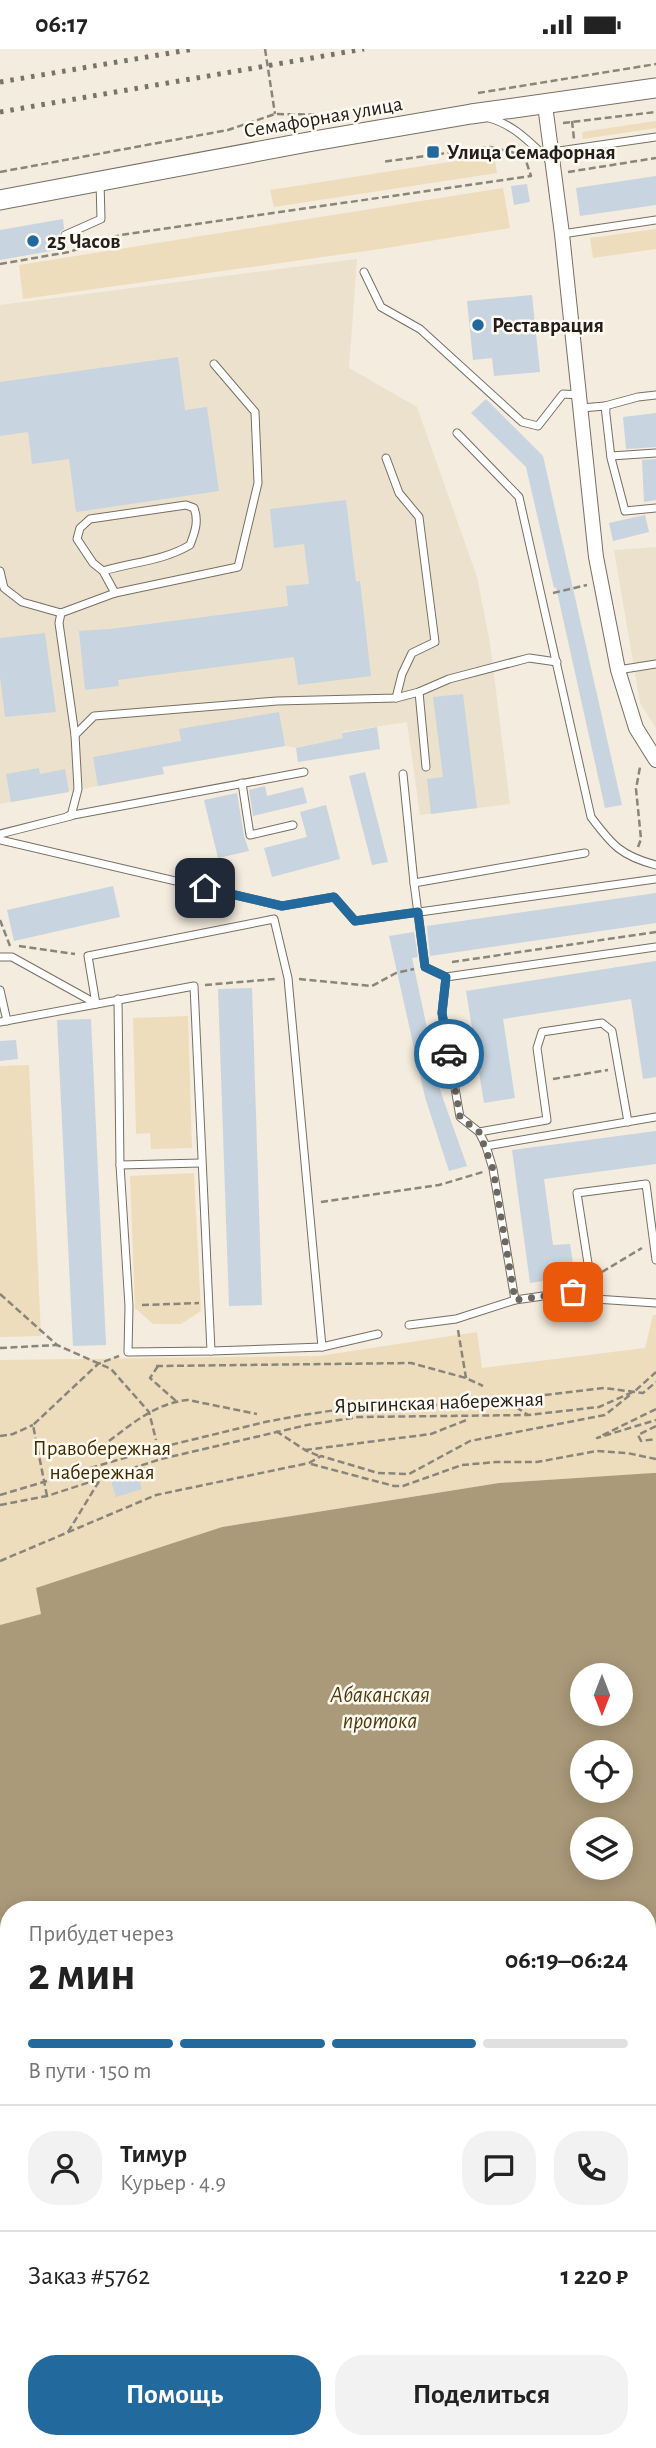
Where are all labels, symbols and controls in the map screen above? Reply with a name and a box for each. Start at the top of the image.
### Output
text: 06:17 [35,11,88,37]
street label: Семафорная улица [242,93,404,142]
place label: Улица Семафорная [447,142,616,163]
marker: Улица Семафорная [425,144,441,160]
place label: 25 Часов [47,231,120,252]
marker: 25 Часов [25,233,41,249]
place label: Реставрация [492,315,604,336]
marker: Реставрация [470,317,486,333]
pin [175,858,235,918]
icon: home [186,869,224,907]
courier [414,1019,484,1089]
icon: car [430,1035,468,1073]
pin [543,1262,603,1322]
icon: bag [554,1273,592,1311]
street label: Ярыгинская набережная [334,1388,544,1417]
park label: Правобережная набережная [33,1438,171,1483]
north arrow [570,1663,634,1725]
map controls [570,1663,633,1880]
water label: Абаканская протока [329,1684,430,1733]
button: locate [570,1740,633,1803]
button: layers [570,1817,633,1880]
text: Прибудет через [28,1923,174,1946]
text: 06:19–06:24 [505,1947,628,1973]
text: 2 мин [28,1952,136,1998]
text: В пути · 150 m [28,2060,152,2083]
button: person [28,2131,102,2205]
button: chat [462,2131,536,2205]
button: phone [554,2131,628,2205]
text: Тимур [120,2141,187,2167]
text: Курьер · 4.9 [120,2172,226,2195]
text: Заказ #5762 [28,2263,150,2289]
text: 1 220 ₽ [561,2263,628,2289]
button: Помощь [28,2355,321,2435]
button: Поделиться [335,2355,628,2435]

